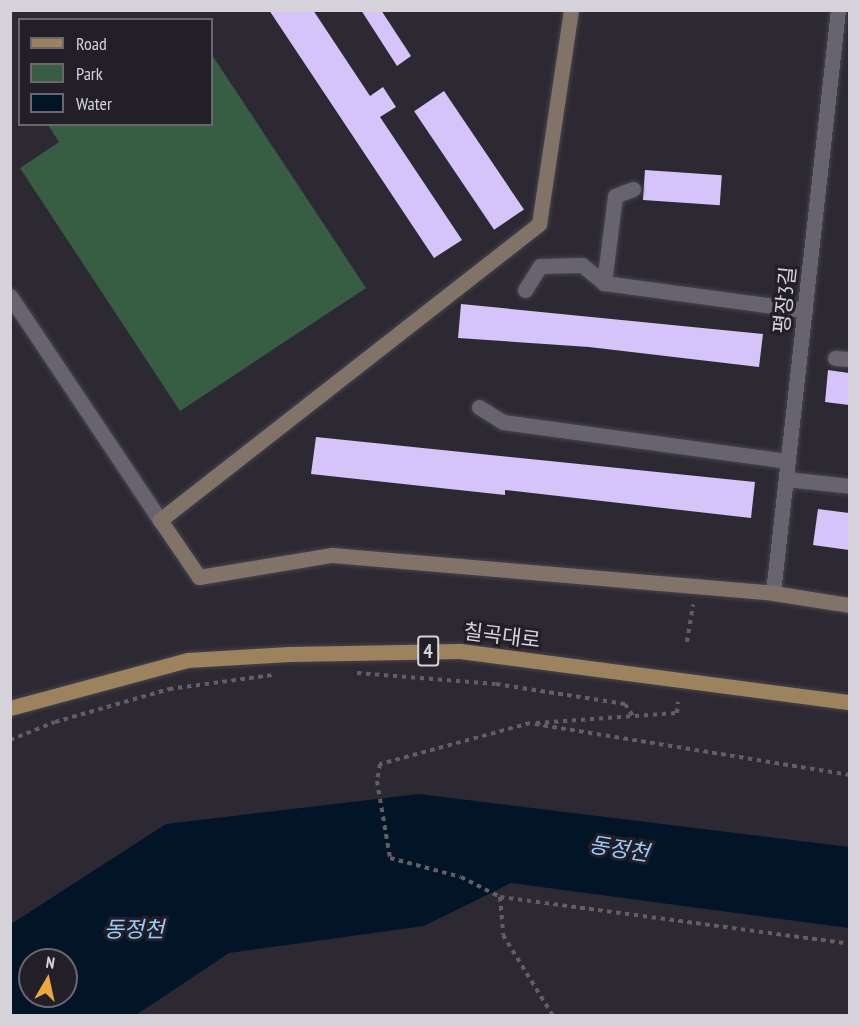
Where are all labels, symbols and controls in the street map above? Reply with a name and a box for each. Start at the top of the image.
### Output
legend [18,18,213,126]
text: Road [76,32,107,55]
text: Park [76,62,103,85]
text: Water [76,92,112,115]
street label: 평장3길 [769,265,801,335]
street label: 칠곡대로 [462,619,542,653]
road number: 4 [416,634,440,668]
water label: 동정천 [587,831,651,867]
water label: 동정천 [104,917,164,943]
north arrow [18,948,78,1008]
text: N [45,952,56,973]

